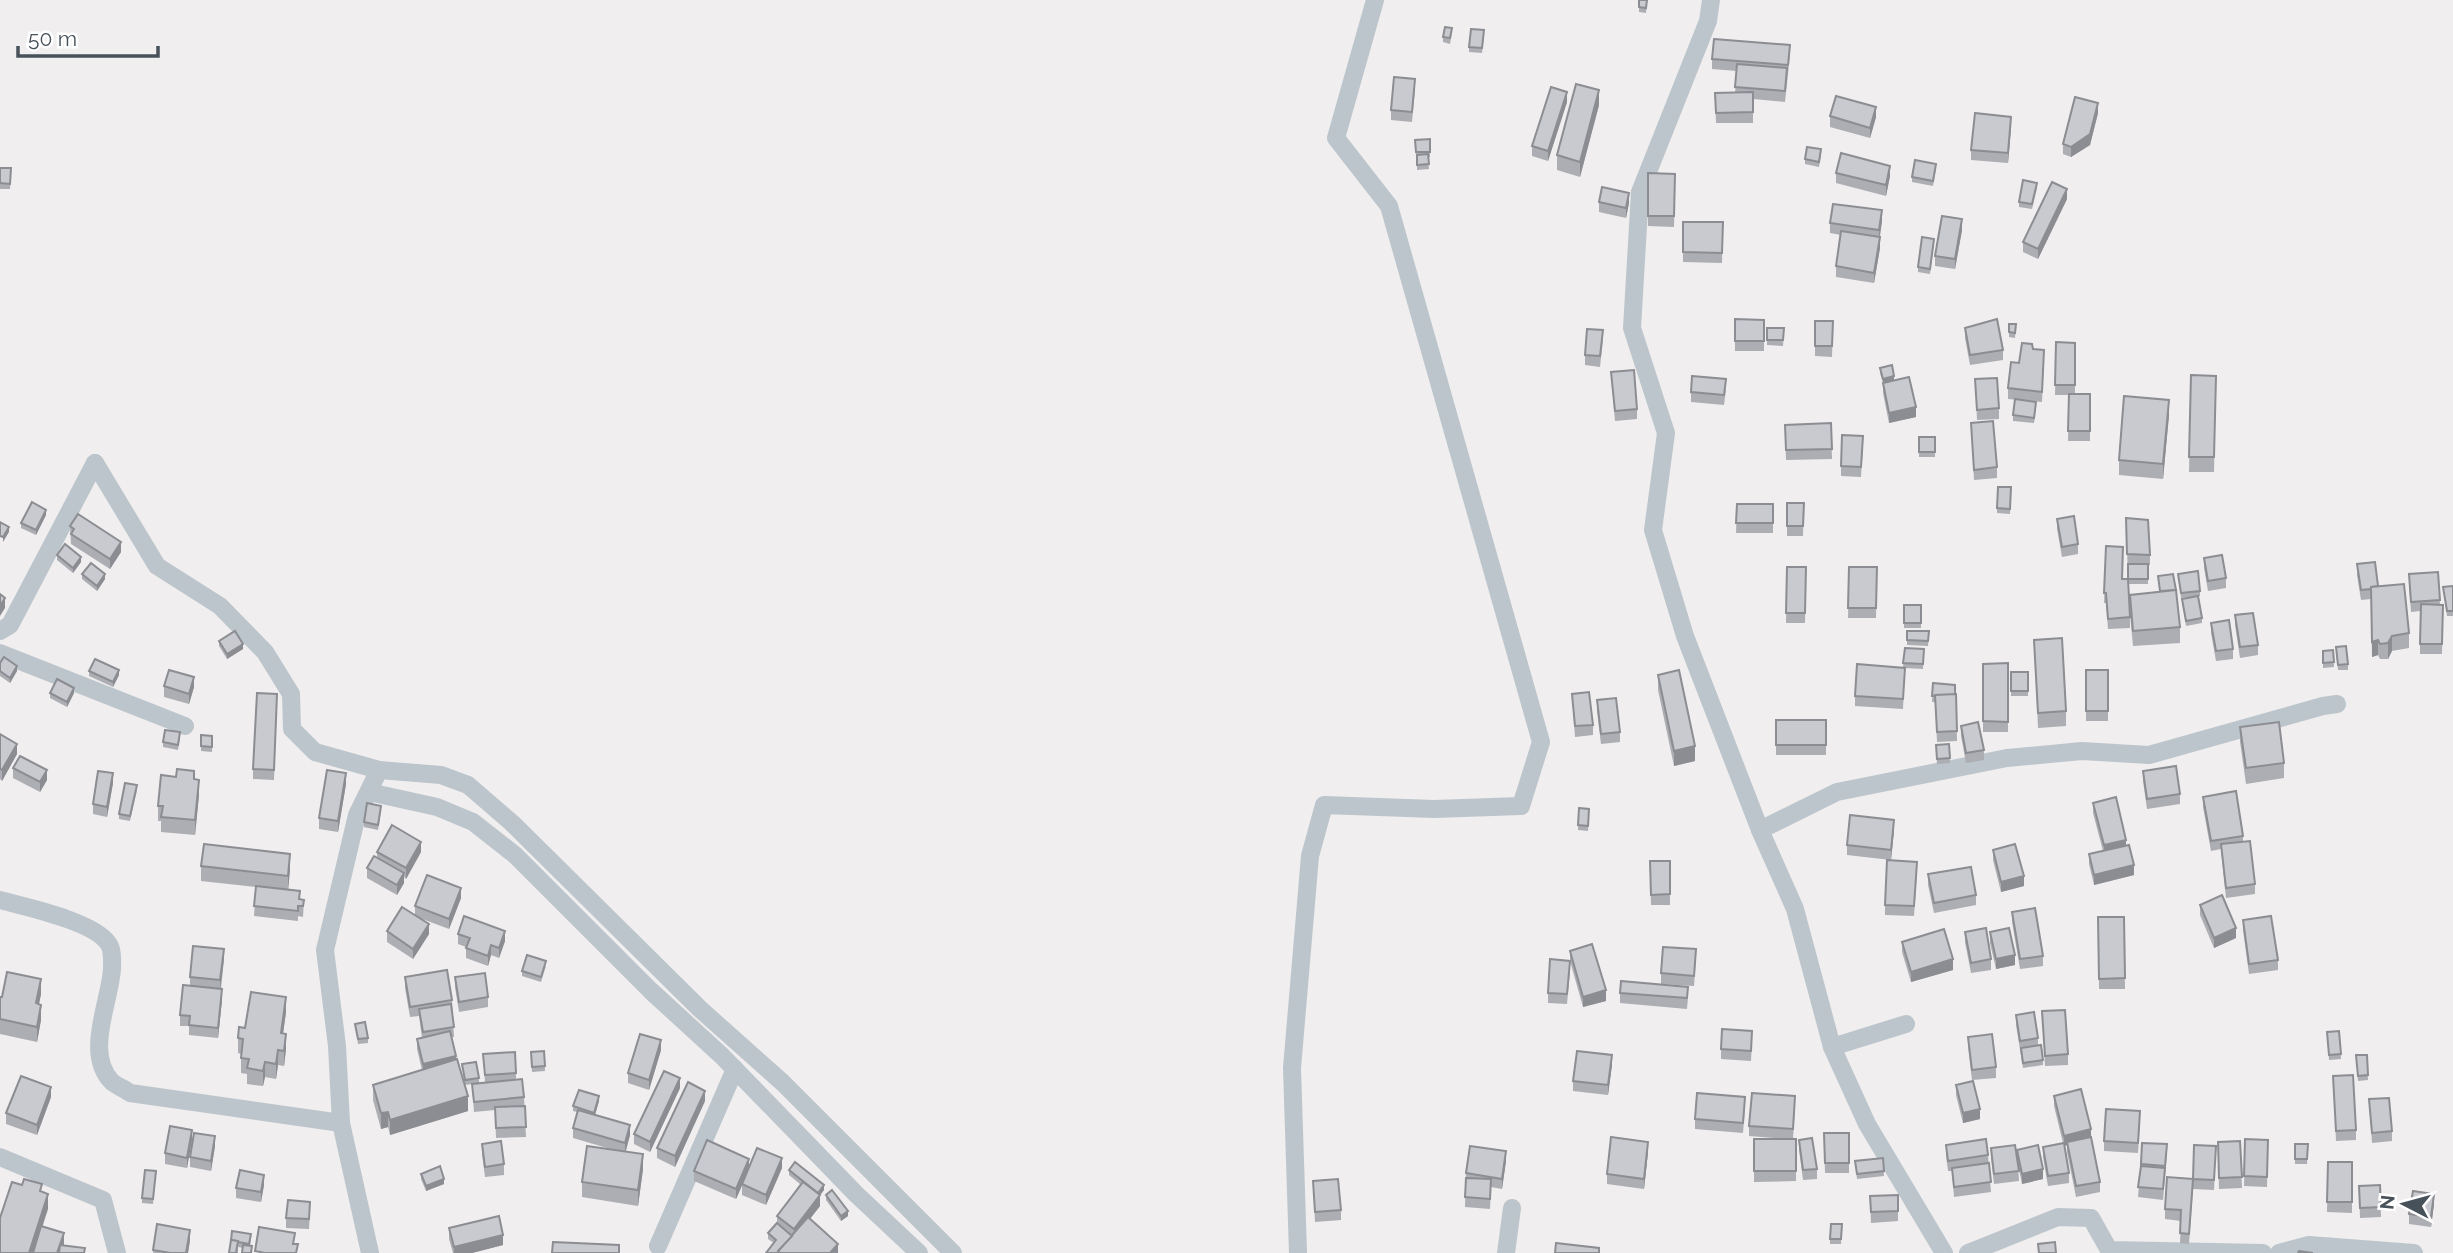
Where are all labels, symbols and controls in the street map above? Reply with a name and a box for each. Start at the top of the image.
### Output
scale bar [18,14,158,58]
text: 50 m [28,26,77,51]
north arrow [2369,1169,2439,1239]
text: N [2375,1194,2399,1211]

